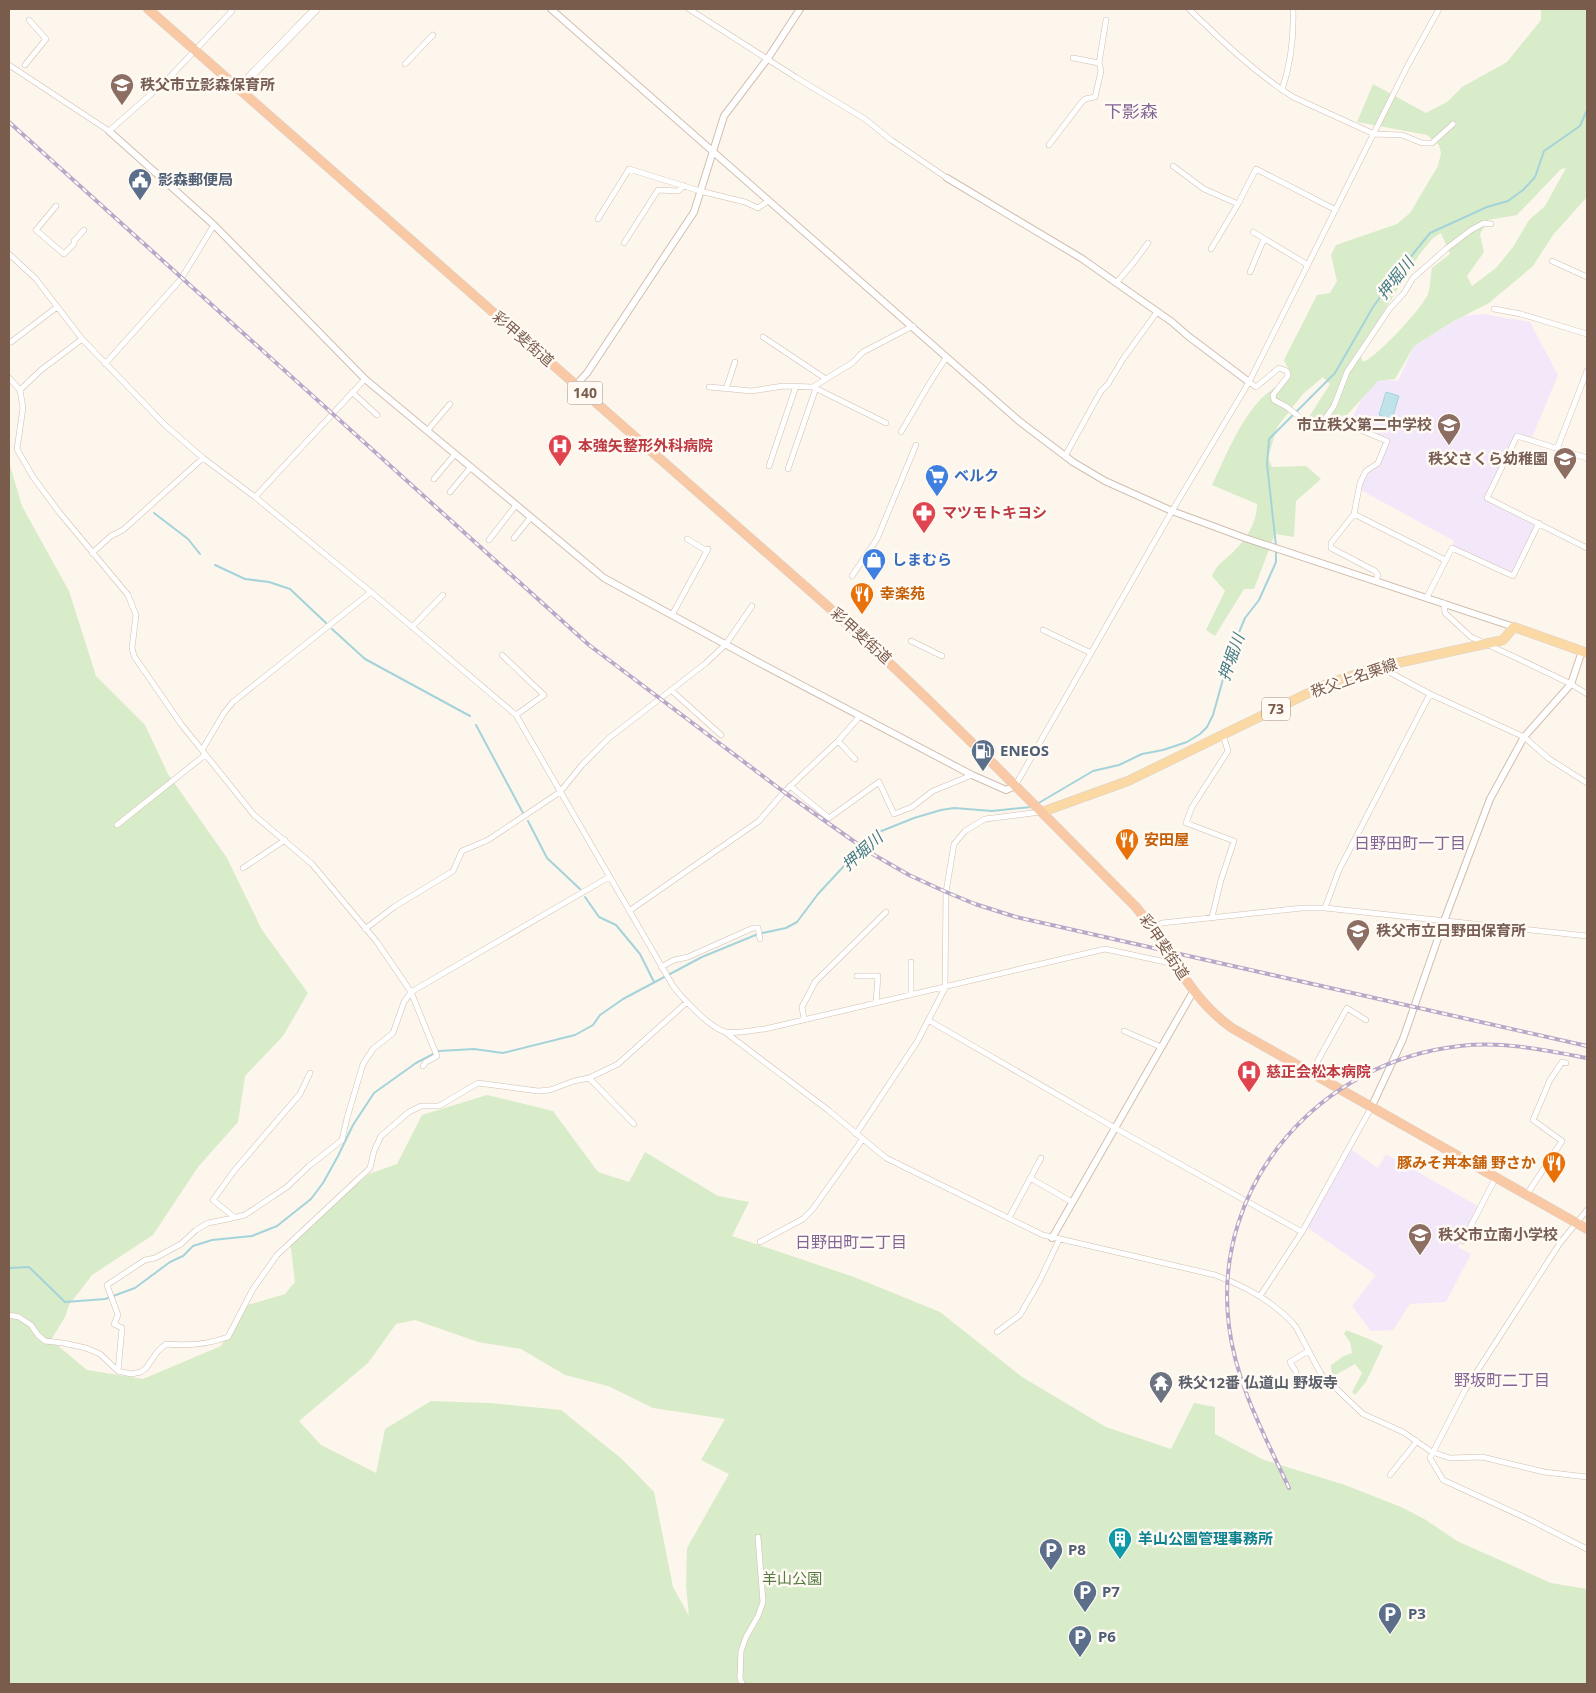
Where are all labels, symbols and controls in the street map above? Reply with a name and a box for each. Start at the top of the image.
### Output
school or university icon: 秩父市立影森保育所 [109,72,135,106]
place label: 秩父市立影森保育所 [140,74,275,94]
district label: 下影森 [1104,99,1158,123]
public building icon: 影森郵便局 [127,167,153,201]
place label: 影森郵便局 [158,169,233,189]
water label: 押堀川 [1372,251,1420,304]
street label: 彩甲斐街道 [489,306,559,370]
road number: 140 [568,382,602,404]
school or university icon: 市立秩父第二中学校 [1436,412,1462,446]
place label: 市立秩父第二中学校 [1297,414,1432,434]
hospital icon: 本強矢整形外科病院 [547,433,573,467]
place label: 本強矢整形外科病院 [578,435,713,455]
school or university icon: 秩父さくら幼稚園 [1552,446,1578,480]
place label: 秩父さくら幼稚園 [1428,448,1548,468]
supermarket icon: ベルク [924,463,950,497]
place label: ベルク [954,465,999,485]
pharmacy icon: マツモトキヨシ [911,500,937,534]
place label: マツモトキヨシ [942,502,1047,522]
shop icon: しまむら [861,547,887,581]
place label: しまむら [892,549,952,569]
restaurant icon: 幸楽苑 [849,581,875,615]
place label: 幸楽苑 [880,583,925,603]
street label: 彩甲斐街道 [827,603,896,668]
water label: 押堀川 [1213,629,1250,683]
street label: 秩父上名栗線 [1308,653,1399,701]
road number: 73 [1262,698,1290,721]
fuel station icon: ENEOS [970,738,996,772]
place label: ENEOS [1000,740,1049,760]
water label: 押堀川 [837,825,889,875]
restaurant icon: 安田屋 [1114,827,1140,861]
place label: 安田屋 [1144,829,1189,849]
district label: 日野田町一丁目 [1354,832,1466,854]
street label: 彩甲斐街道 [1136,910,1194,983]
school or university icon: 秩父市立日野田保育所 [1345,918,1371,952]
place label: 秩父市立日野田保育所 [1376,920,1526,940]
hospital icon: 慈正会松本病院 [1236,1059,1262,1093]
place label: 慈正会松本病院 [1266,1061,1371,1081]
restaurant icon: 豚みそ丼本舗 野さか [1541,1150,1567,1184]
place label: 豚みそ丼本舗 野さか [1397,1152,1536,1172]
school or university icon: 秩父市立南小学校 [1407,1222,1433,1256]
place label: 秩父市立南小学校 [1438,1224,1558,1244]
district label: 日野田町二丁目 [795,1231,907,1253]
district label: 野坂町二丁目 [1454,1369,1550,1391]
temple icon: 秩父12番 仏道山 野坂寺 [1148,1370,1174,1404]
place label: 秩父12番 仏道山 野坂寺 [1178,1372,1338,1392]
building icon: 羊山公園管理事務所 [1107,1526,1133,1560]
place label: 羊山公園管理事務所 [1138,1528,1273,1548]
parking icon: P8 [1038,1537,1064,1571]
place label: P8 [1068,1539,1086,1559]
park label: 羊山公園 [762,1568,822,1588]
parking icon: P7 [1072,1579,1098,1613]
place label: P7 [1102,1581,1120,1601]
parking icon: P3 [1377,1601,1403,1635]
place label: P3 [1408,1603,1426,1623]
parking icon: P6 [1067,1624,1093,1658]
place label: P6 [1098,1626,1116,1646]

